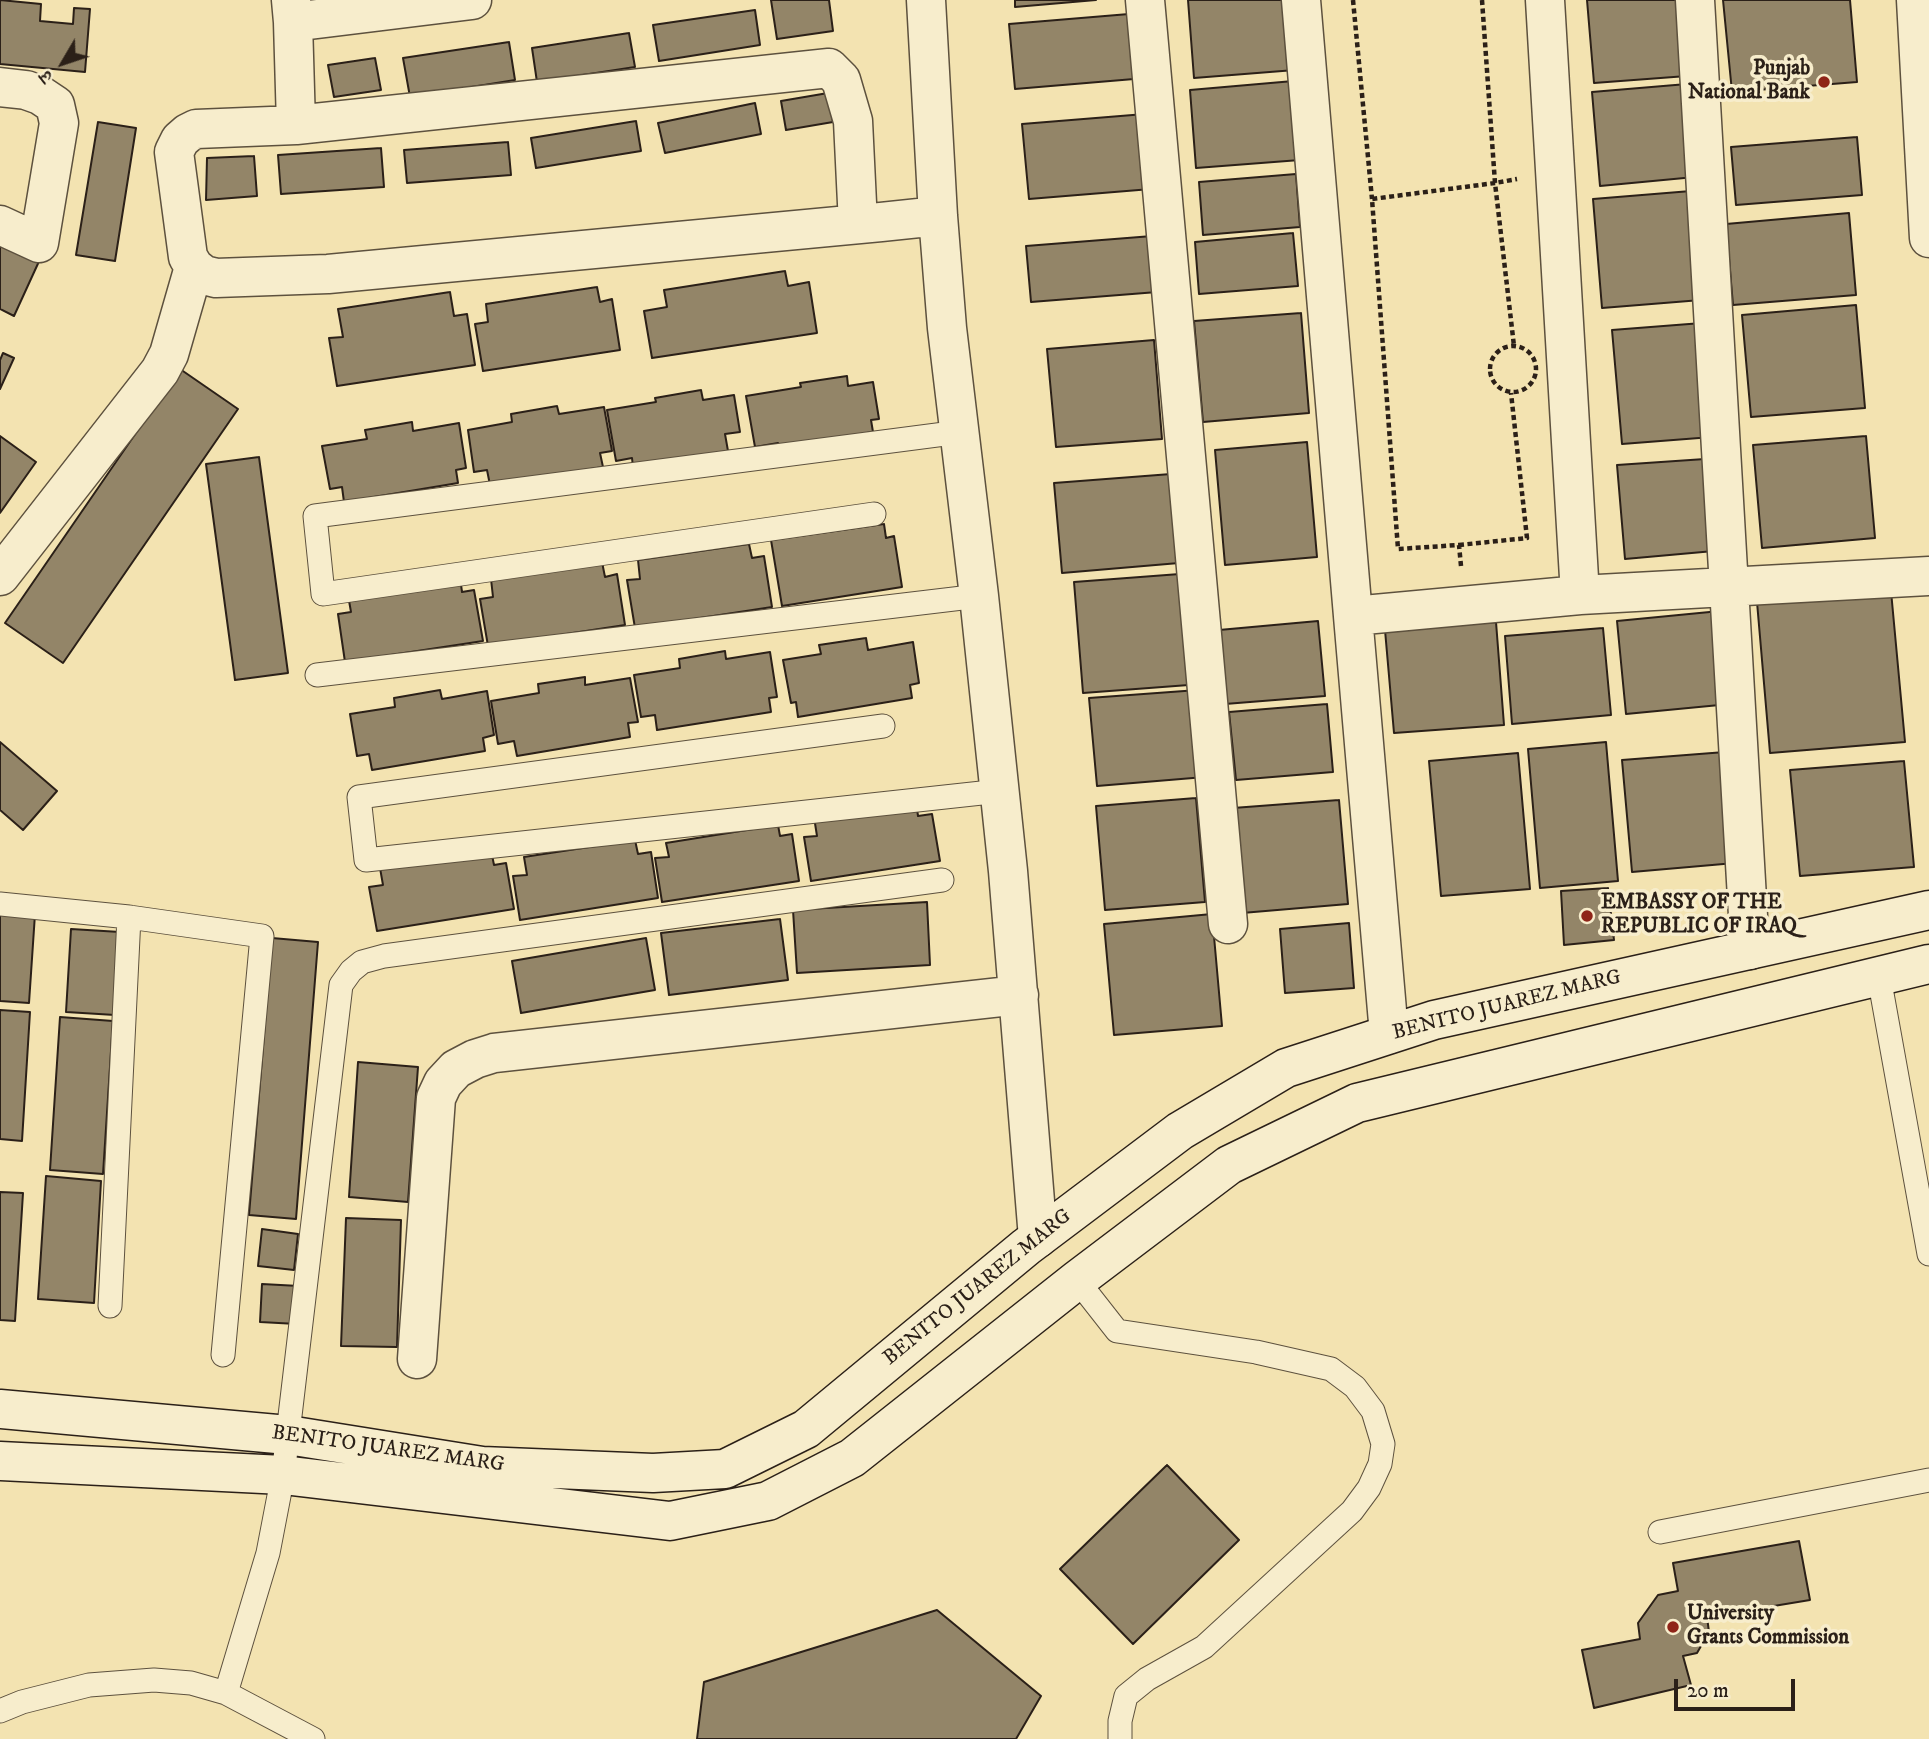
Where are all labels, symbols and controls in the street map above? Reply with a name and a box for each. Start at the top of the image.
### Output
north arrow [28,28,98,98]
place label: Punjab National Bank [1688,57,1810,107]
text: उ [34,66,58,88]
marker: Punjab National Bank [1816,74,1832,90]
place label: EMBASSY OF THE REPUBLIC OF IRAQ [1601,891,1797,941]
marker: EMBASSY OF THE REPUBLIC OF IRAQ [1579,908,1595,924]
street label: BENITO JUAREZ MARG [1390,965,1624,1047]
street label: BENITO JUAREZ MARG [879,1204,1077,1372]
street label: BENITO JUAREZ MARG [270,1421,506,1479]
place label: University Grants Commission [1687,1602,1849,1652]
marker: University Grants Commission [1665,1619,1681,1635]
scale bar [1677,1666,1798,1710]
text: 20 m [1687,1678,1729,1704]

